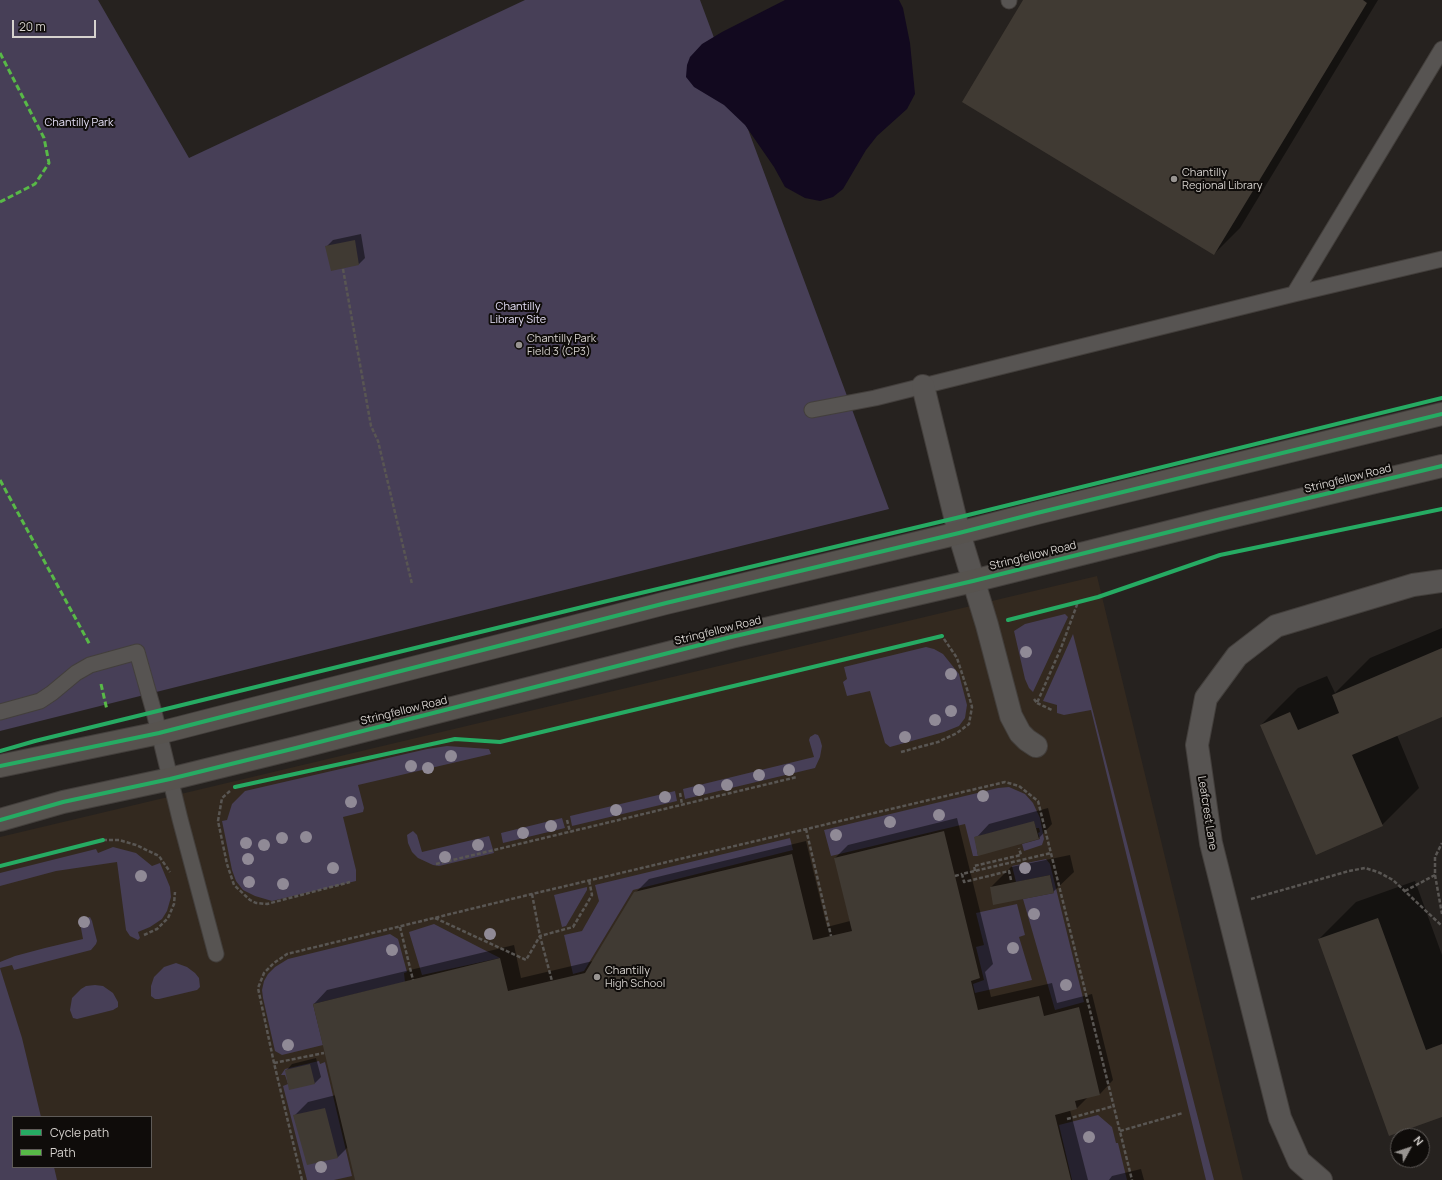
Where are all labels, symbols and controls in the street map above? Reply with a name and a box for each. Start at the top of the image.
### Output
scale bar [14,12,98,38]
text: 20 m [19,18,46,35]
park label: Chantilly Park [44,116,114,130]
place label: Chantilly Regional Library [1182,166,1263,192]
marker: Chantilly Regional Library [1169,174,1179,184]
park label: Chantilly Library Site [490,300,546,326]
place label: Chantilly Park Field 3 (CP3) [527,332,596,358]
marker: Chantilly Park Field 3 (CP3) [514,340,524,350]
street label: Stringfellow Road [1303,462,1393,496]
street label: Stringfellow Road [988,539,1078,573]
street label: Stringfellow Road [673,614,763,648]
street label: Stringfellow Road [359,694,449,728]
street label: Leafcrest Lane [1195,775,1219,851]
place label: Chantilly High School [605,964,665,990]
marker: Chantilly High School [592,972,602,982]
legend [12,1116,152,1168]
text: Cycle path [50,1124,109,1141]
north arrow [1390,1128,1430,1168]
text: N [1411,1133,1427,1148]
text: Path [50,1144,76,1161]

